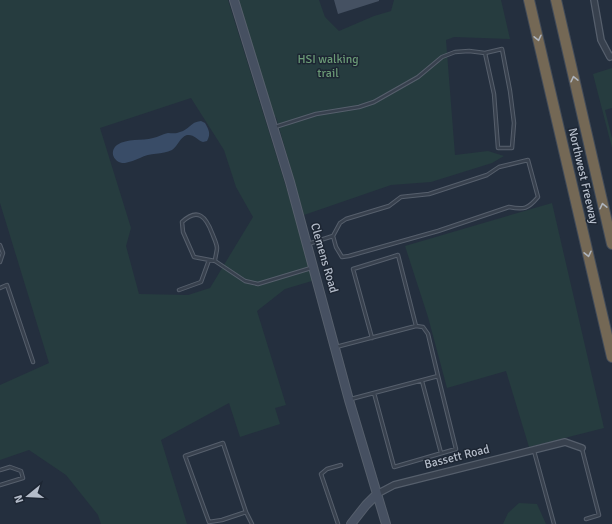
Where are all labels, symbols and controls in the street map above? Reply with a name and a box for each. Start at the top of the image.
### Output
one-way arrow [533,34,542,41]
park label: HSI walking trail [297,52,359,81]
one-way arrow [571,76,579,82]
street label: Northwest Freeway [565,126,601,226]
one-way arrow [600,202,608,209]
street label: Clemens Road [307,221,341,295]
one-way arrow [583,251,591,257]
street label: Bassett Road [423,442,491,472]
north arrow [8,476,48,516]
text: N [12,493,26,505]

